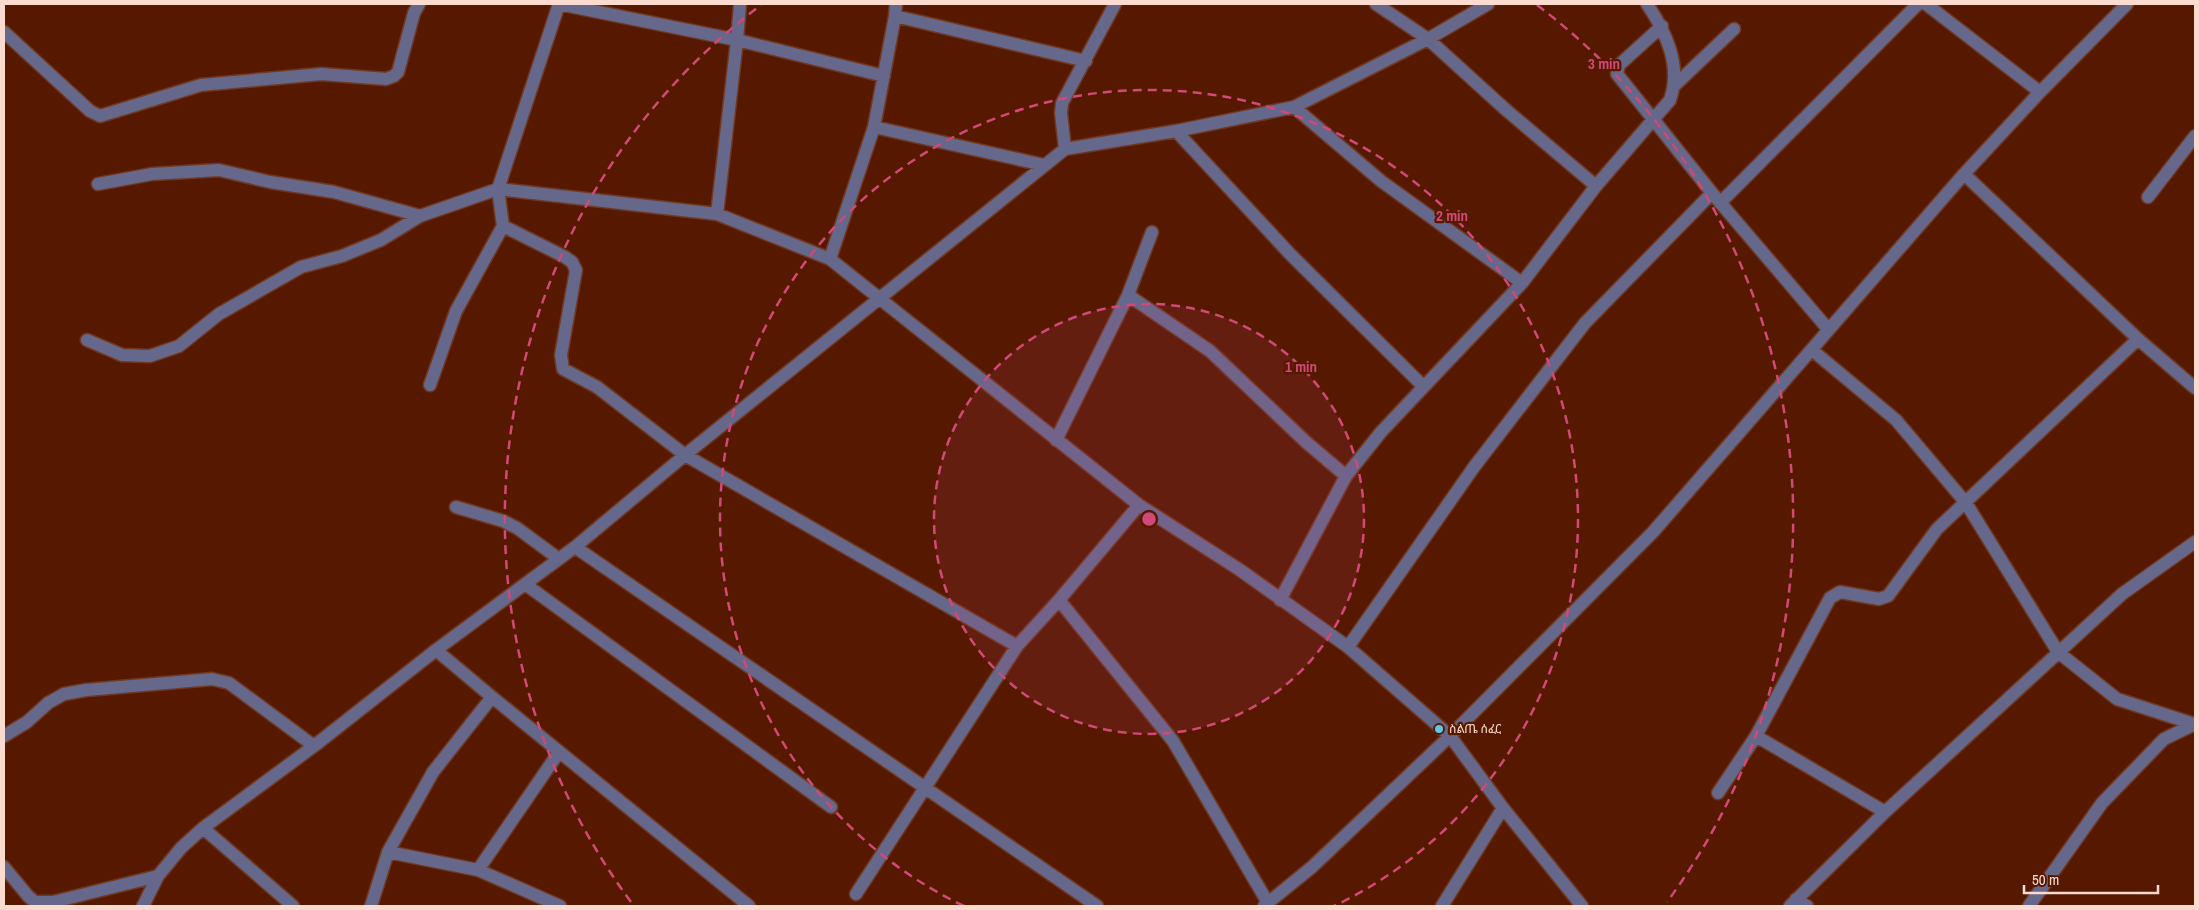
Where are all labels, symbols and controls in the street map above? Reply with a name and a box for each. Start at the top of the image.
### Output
text: 3 min [1588,53,1620,74]
text: 2 min [1436,205,1468,226]
text: 1 min [1285,356,1317,377]
centre of rings [1140,510,1158,528]
place label: ስልጤ ሰፈር [1449,721,1501,737]
marker: ስልጤ ሰፈር [1433,723,1445,735]
scale bar [2024,862,2158,894]
text: 50 m [2032,869,2059,890]

